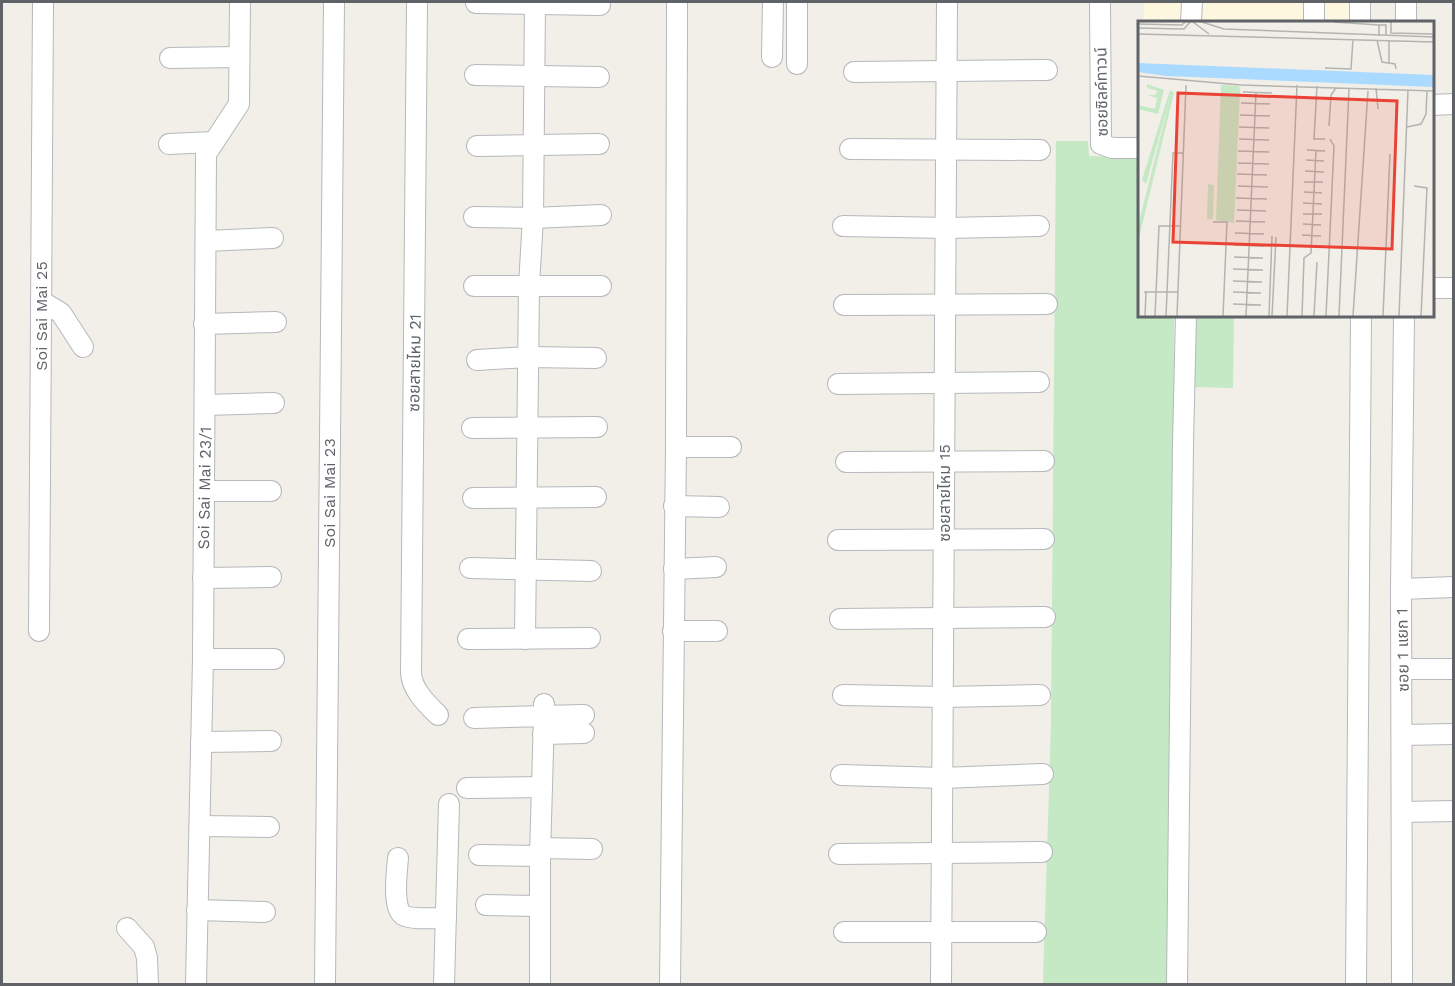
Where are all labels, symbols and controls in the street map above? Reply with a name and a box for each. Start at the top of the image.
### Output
inset map [1138,21,1434,316]
street label: ซอยซิลค์ทาวน์ [1091,47,1112,137]
street label: Soi Sai Mai 25 [32,261,51,371]
street label: ซอยสายไหม 21 [404,314,425,412]
street label: Soi Sai Mai 23/1 [194,427,215,550]
street label: Soi Sai Mai 23 [320,438,339,548]
street label: ซอยสายไหม 15 [935,444,954,542]
street label: ซอย 1 แยก 1 [1392,608,1413,692]

